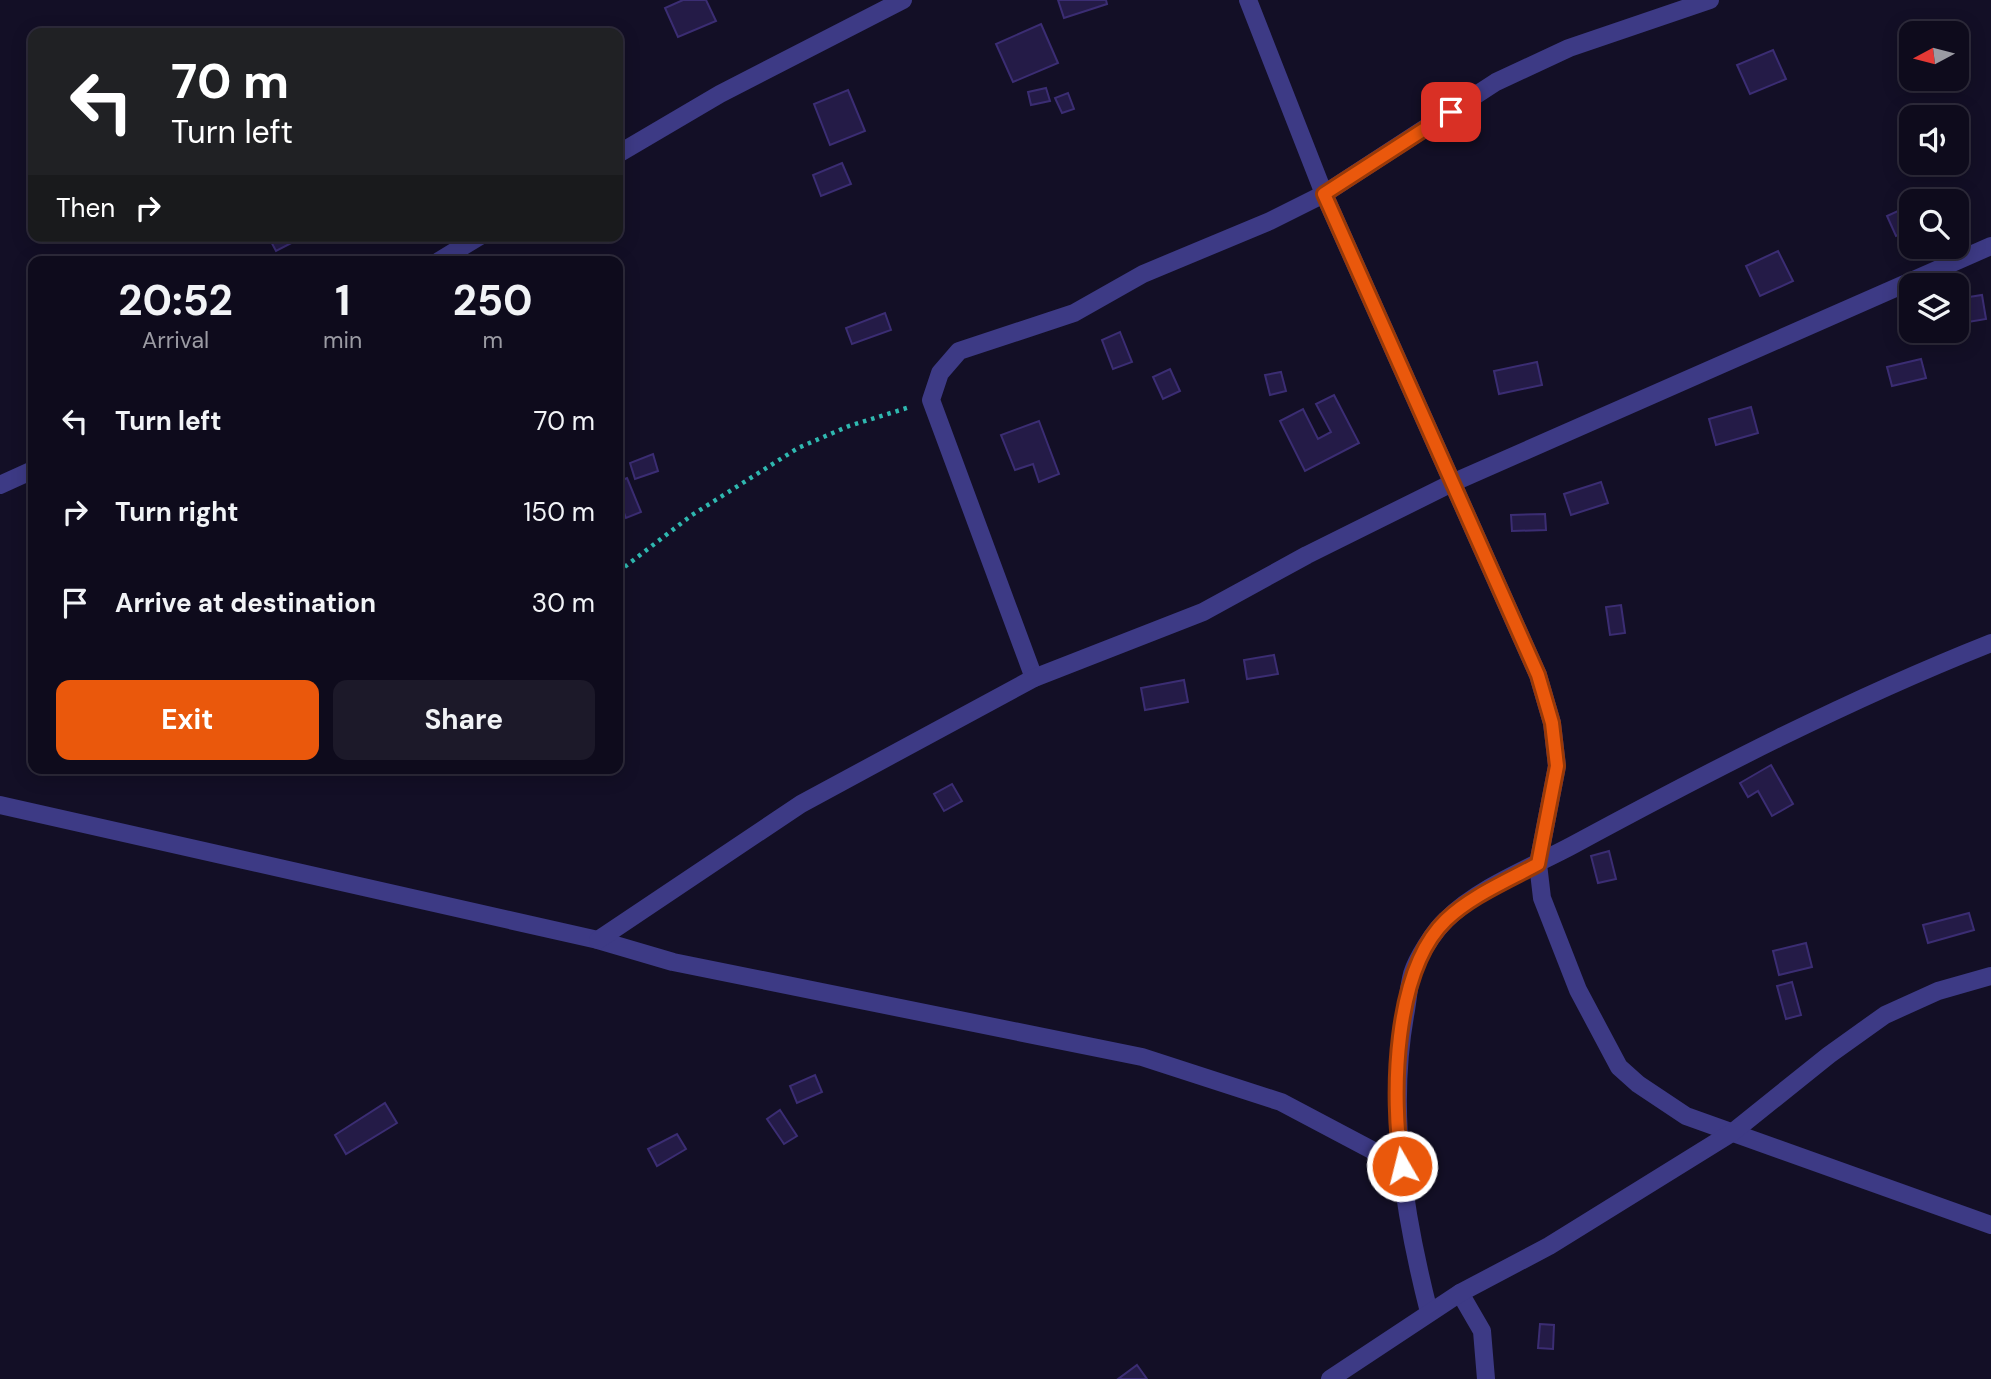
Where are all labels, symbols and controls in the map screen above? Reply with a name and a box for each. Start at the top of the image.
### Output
north arrow [1899,21,1969,91]
map controls [1899,21,1969,343]
text: 70 m [171,49,289,113]
icon: left [56,56,147,147]
pin [1421,82,1481,142]
icon: arrive [1432,93,1470,131]
button: sound [1899,105,1969,175]
text: Turn left [171,111,293,153]
icon: right [129,189,167,227]
button: search [1899,189,1969,259]
text: Then [56,191,115,225]
text: 20:52 [118,273,233,328]
text: 1 [335,273,350,328]
text: 250 [453,273,533,328]
button: layers [1899,273,1969,343]
text: Arrival [142,325,209,355]
text: min [323,325,362,355]
text: m [482,325,503,355]
icon: left [56,402,94,440]
text: Turn left [115,404,222,438]
text: 70 m [534,404,595,438]
icon: right [56,493,94,531]
text: Turn right [115,495,239,529]
text: 150 m [523,495,595,529]
icon: arrive [56,584,94,622]
text: Arrive at destination [115,586,376,620]
text: 30 m [532,586,595,620]
button: Exit [56,680,319,760]
button: Share [333,680,595,760]
position arrow [1365,1129,1439,1203]

